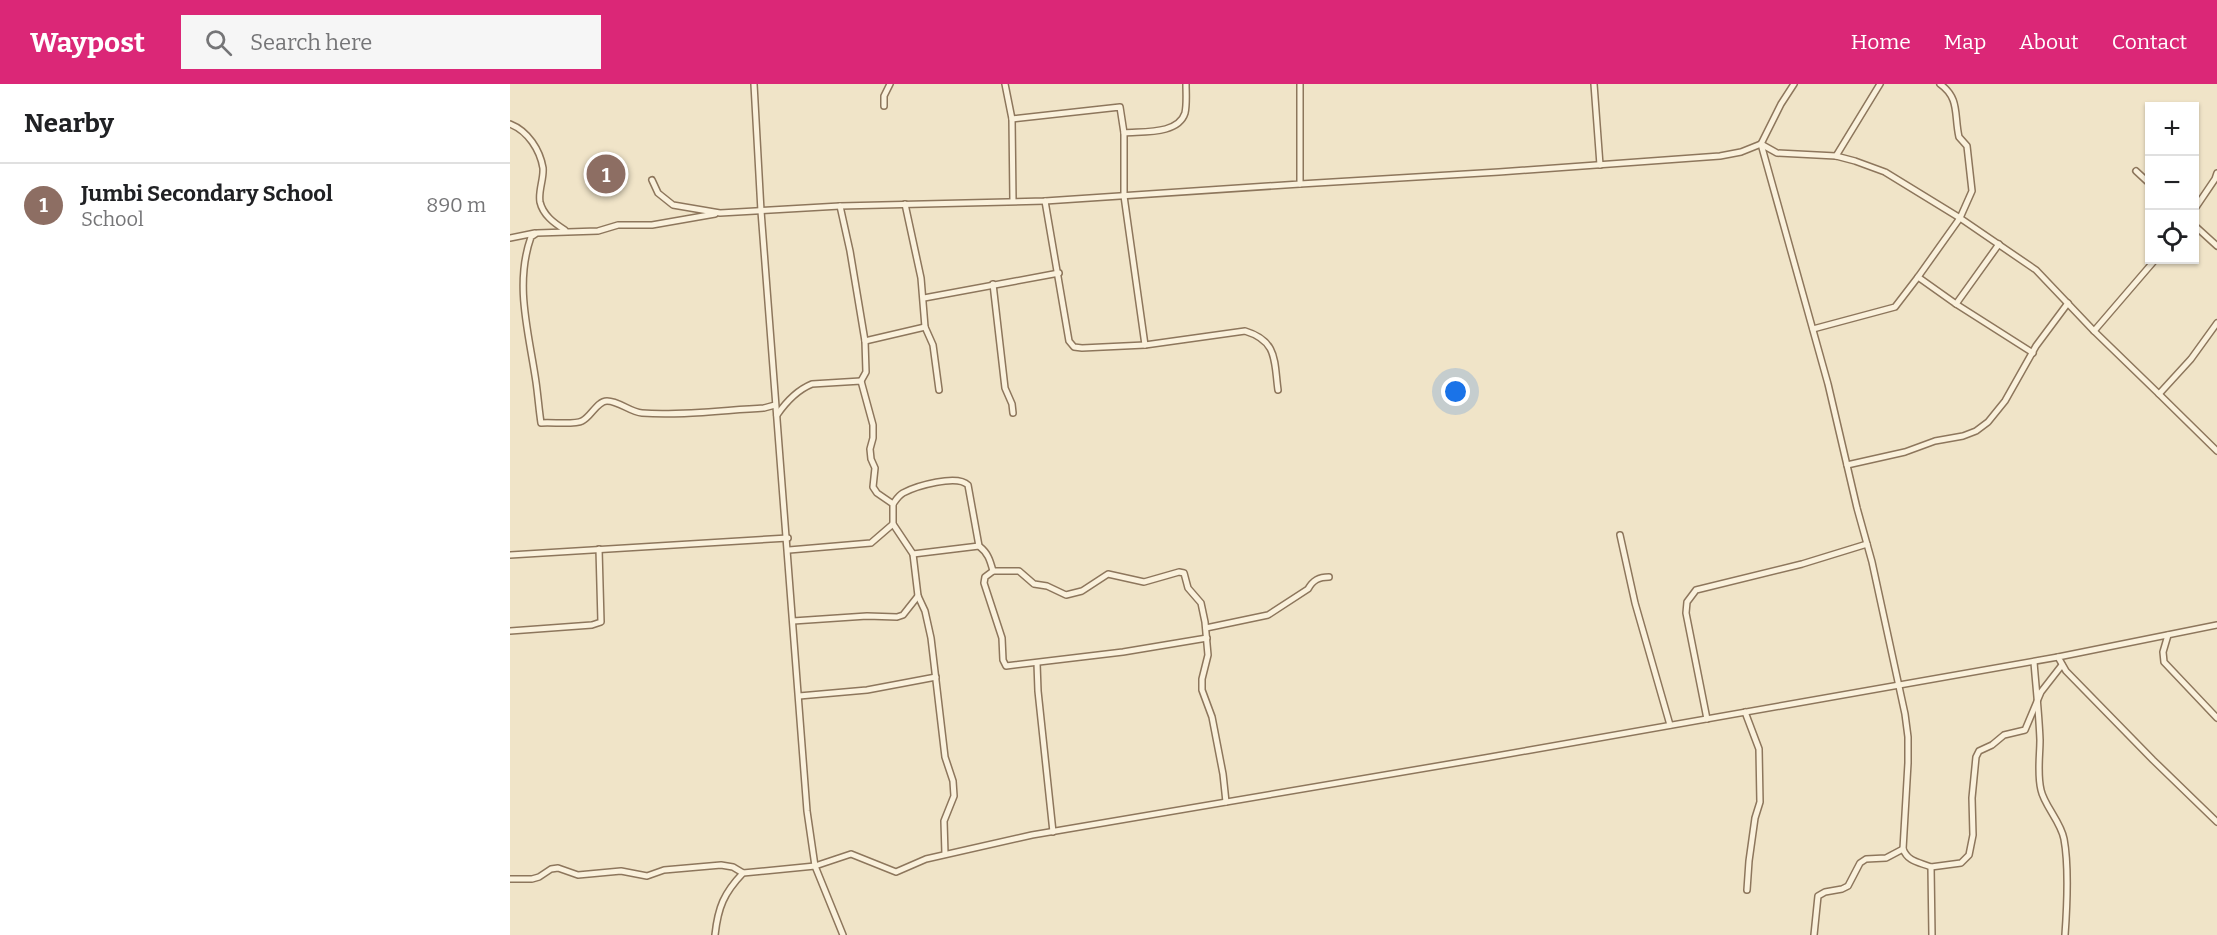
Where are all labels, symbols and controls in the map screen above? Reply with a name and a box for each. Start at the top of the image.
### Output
search box [181,15,601,69]
text: Waypost [30,26,145,59]
icon: search [202,26,235,59]
text: Search here [250,29,372,56]
text: Home [1851,29,1911,55]
text: Map [1944,29,1986,55]
text: About [2019,29,2079,55]
text: Contact [2112,29,2187,55]
map controls [2145,102,2199,264]
button: + [2145,102,2199,156]
text: Nearby [24,108,114,139]
pin: 1 [586,152,626,196]
button: − [2145,156,2199,210]
text: Jumbi Secondary School [81,180,333,207]
text: 1 [39,193,48,217]
text: 890 m [426,193,486,217]
text: School [81,207,144,231]
button: locate [2145,210,2199,264]
your location [1441,377,1470,406]

